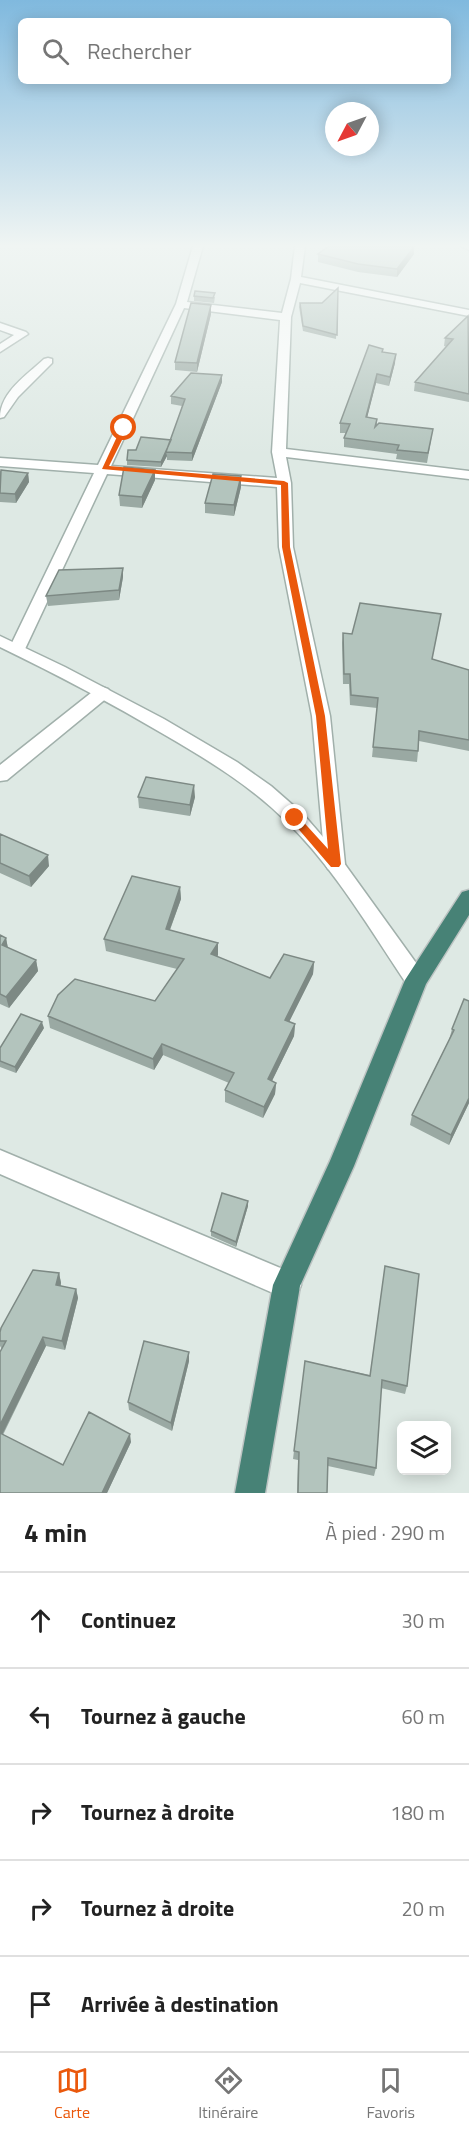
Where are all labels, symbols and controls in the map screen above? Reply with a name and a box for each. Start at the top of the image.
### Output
search box [18,18,451,84]
text: Rechercher [87,34,192,68]
icon: search [39,35,72,68]
north arrow [325,102,379,156]
route start [110,414,136,440]
route end [281,804,307,830]
map controls [397,1421,451,1475]
button: layers [397,1421,451,1475]
text: 4 min [24,1513,87,1552]
text: À pied · 290 m [325,1517,445,1548]
text: Continuez [81,1603,176,1637]
icon: ahead [24,1604,57,1637]
text: 30 m [401,1605,445,1636]
text: Tournez à gauche [81,1699,246,1733]
icon: left [24,1700,57,1733]
text: 60 m [401,1701,445,1732]
text: Tournez à droite [81,1795,234,1829]
icon: right [24,1796,57,1829]
text: 180 m [390,1797,445,1828]
text: Tournez à droite [81,1891,234,1925]
icon: right [24,1892,57,1925]
text: 20 m [401,1893,445,1924]
text: Arrivée à destination [81,1987,279,2021]
icon: arrive [24,1988,57,2021]
tab: Carte [54,2064,90,2124]
tab: Itinéraire [198,2064,258,2124]
tab: Favoris [367,2064,415,2124]

